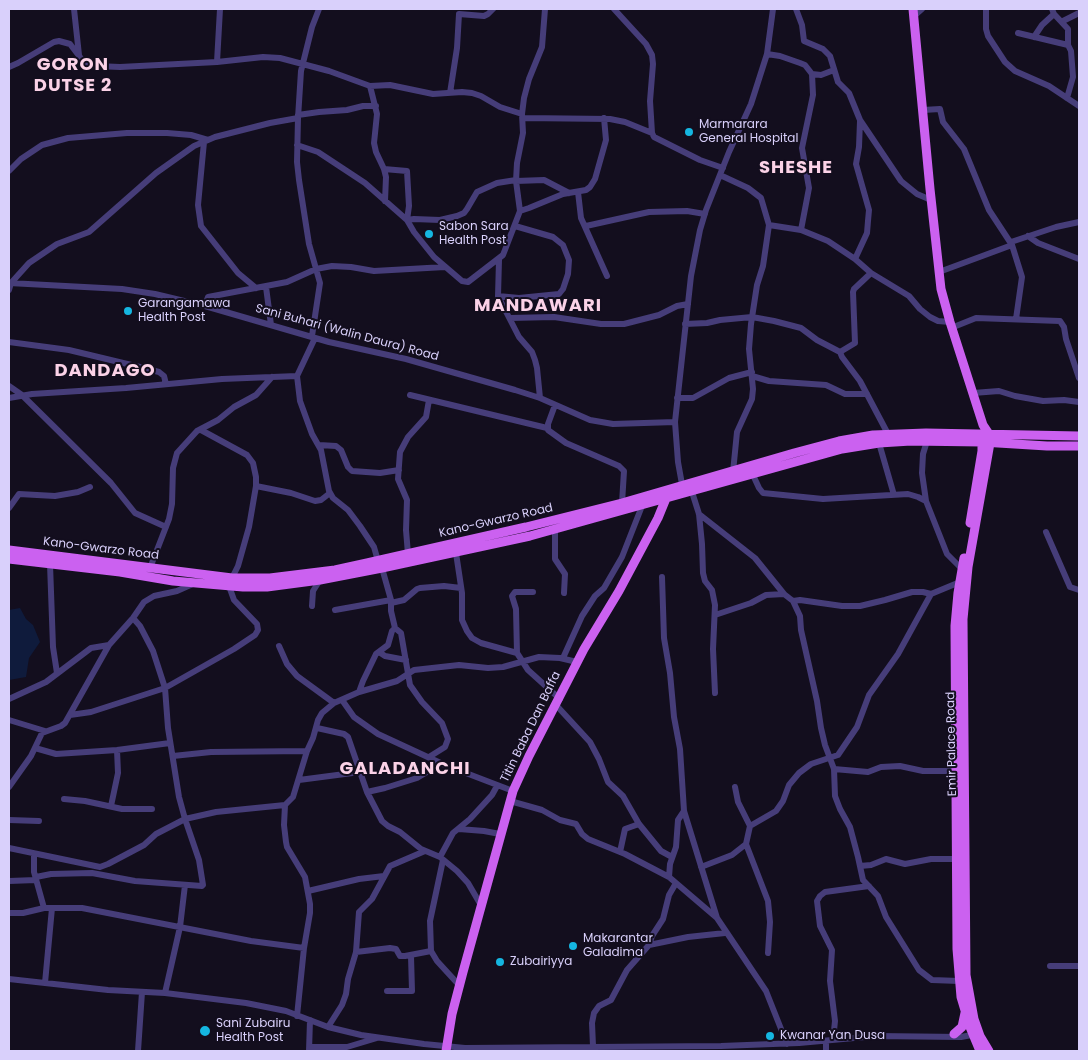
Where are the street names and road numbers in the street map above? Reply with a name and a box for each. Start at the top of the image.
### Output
street label: Sani Buhari (Walin Daura) Road [254,302,440,364]
street label: Kano-Gwarzo Road [438,501,554,541]
street label: Kano-Gwarzo Road [42,535,160,563]
street label: Titin Baba Dan Baffa [498,669,564,785]
street label: Emir Palace Road [944,692,960,796]

